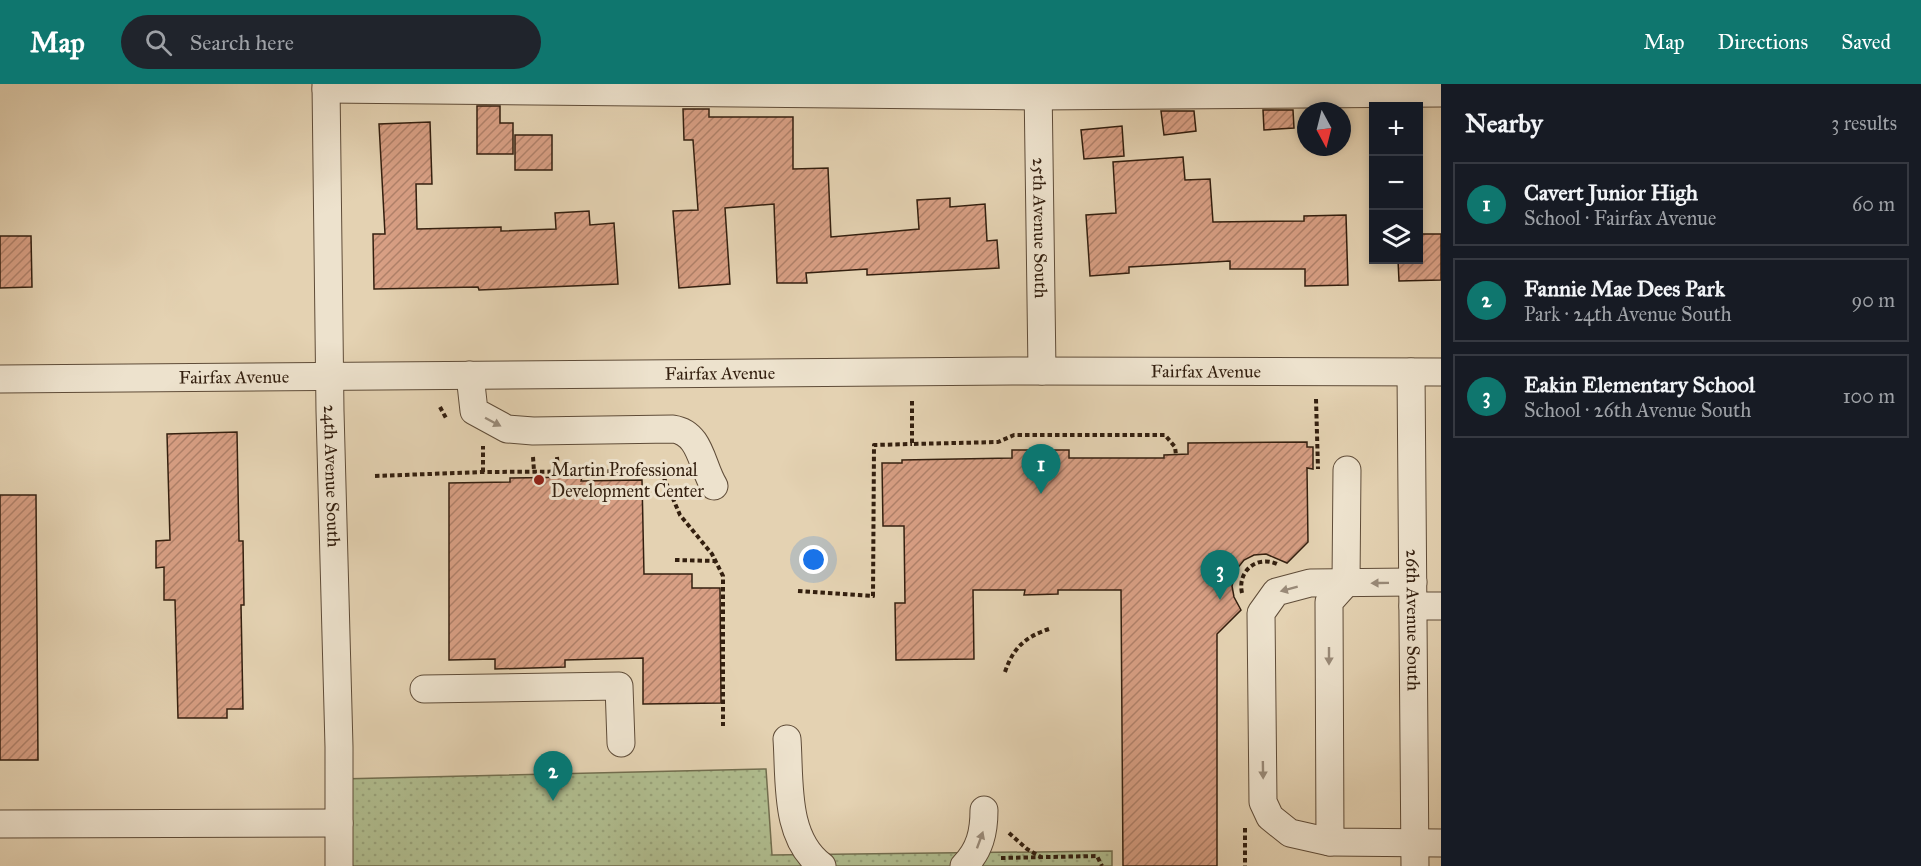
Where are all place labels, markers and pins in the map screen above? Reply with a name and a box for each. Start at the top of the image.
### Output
pin: 1 [1022,444,1060,494]
place label: Martin Professional Development Center [551,459,704,502]
marker: Martin Professional Development Center [532,473,546,487]
pin: 3 [1200,550,1240,600]
pin: 2 [534,752,572,801]

